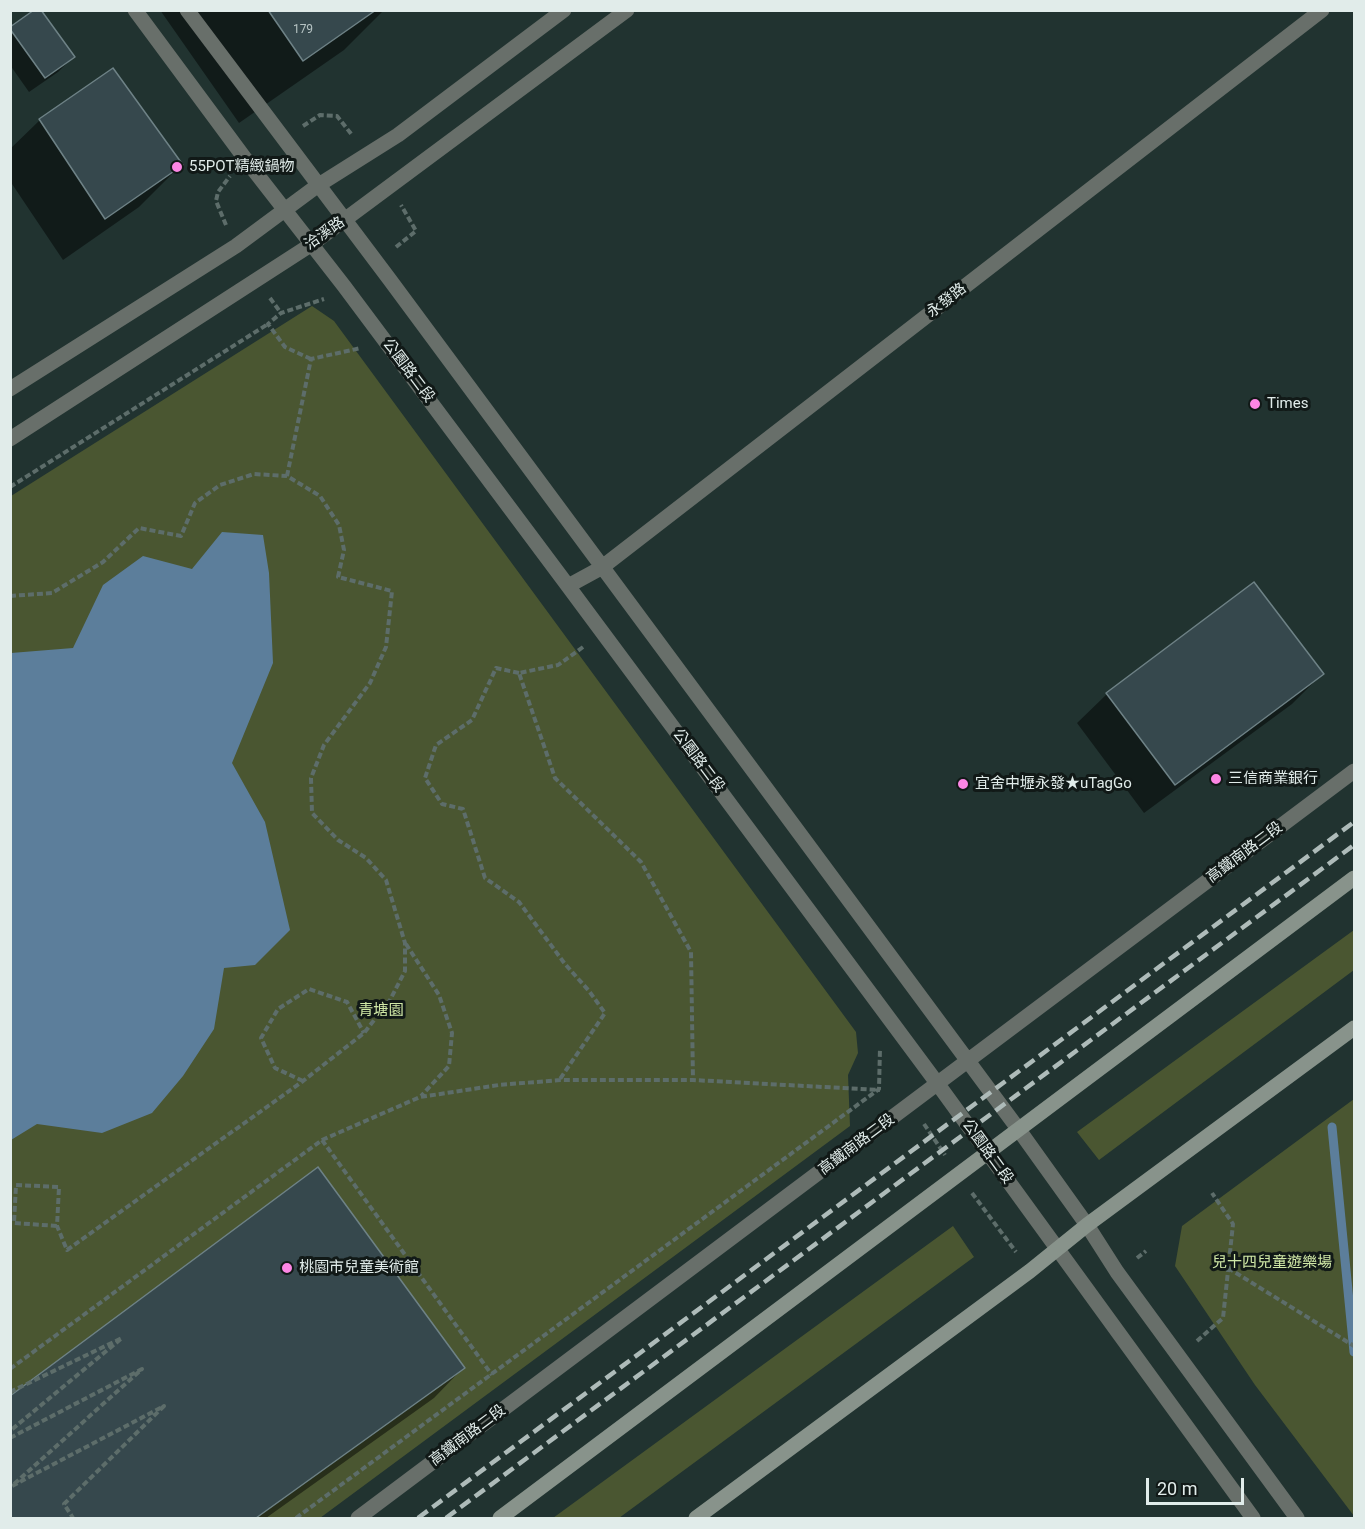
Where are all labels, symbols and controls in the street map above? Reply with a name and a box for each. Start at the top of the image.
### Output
house number: 179 [293,23,313,37]
place label: 55POT精緻鍋物 [189,158,294,176]
marker: 55POT精緻鍋物 [170,160,184,174]
street label: 洽溪路 [301,214,349,254]
street label: 永發路 [924,280,970,322]
street label: 公園路二段 [378,336,438,406]
place label: Times [1267,395,1308,413]
marker: Times [1248,397,1262,411]
street label: 公園路二段 [668,726,728,796]
place label: 三信商業銀行 [1228,770,1318,788]
marker: 三信商業銀行 [1209,772,1223,786]
place label: 宜舍中壢永發★uTagGo [975,775,1132,793]
marker: 宜舍中壢永發★uTagGo [956,777,970,791]
street label: 高鐵南路二段 [1204,819,1286,887]
park label: 青塘園 [359,1002,403,1020]
street label: 高鐵南路二段 [816,1111,898,1179]
street label: 公園路二段 [958,1116,1016,1188]
park label: 兒十四兒童遊樂場 [1212,1254,1332,1272]
place label: 桃園市兒童美術館 [299,1259,419,1277]
marker: 桃園市兒童美術館 [280,1261,294,1275]
street label: 高鐵南路二段 [427,1402,509,1470]
scale bar [1149,1466,1246,1504]
text: 20 m [1157,1478,1197,1499]

